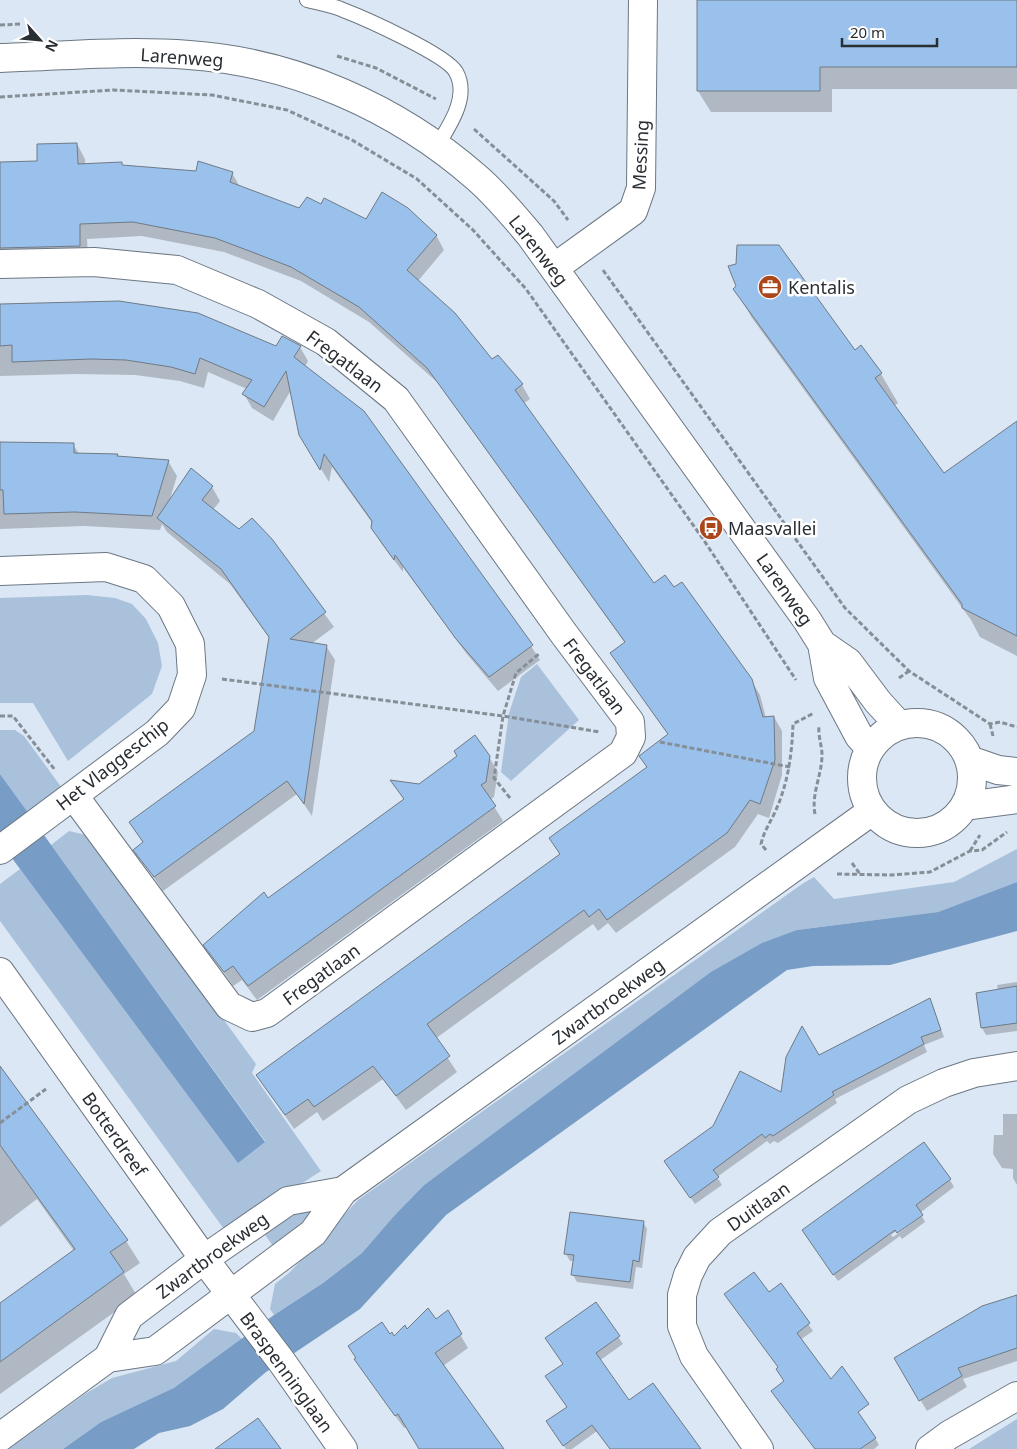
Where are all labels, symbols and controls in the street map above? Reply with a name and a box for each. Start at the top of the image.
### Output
north arrow [15,15,65,65]
scale bar [842,15,937,47]
text: 20 m [850,22,885,42]
text: N [41,37,63,56]
street label: Larenweg [140,42,224,72]
street label: Messing [626,119,654,191]
street label: Larenweg [504,210,574,290]
office icon: Kentalis [757,274,783,300]
place label: Kentalis [788,275,855,299]
street label: Fregatlaan [302,324,388,398]
bus stop icon: Maasvallei [698,515,724,541]
place label: Maasvallei [728,516,816,540]
street label: Larenweg [751,548,819,630]
street label: Fregatlaan [558,633,632,719]
street label: Het Vlaggeschip [51,712,173,816]
street label: Fregatlaan [277,938,365,1010]
street label: Zwartbroekweg [547,952,669,1050]
street label: Botterdreef [77,1087,153,1181]
street label: Duitlaan [722,1176,794,1236]
street label: Zwartbroekweg [151,1206,273,1304]
street label: Braspenninglaan [235,1307,339,1437]

